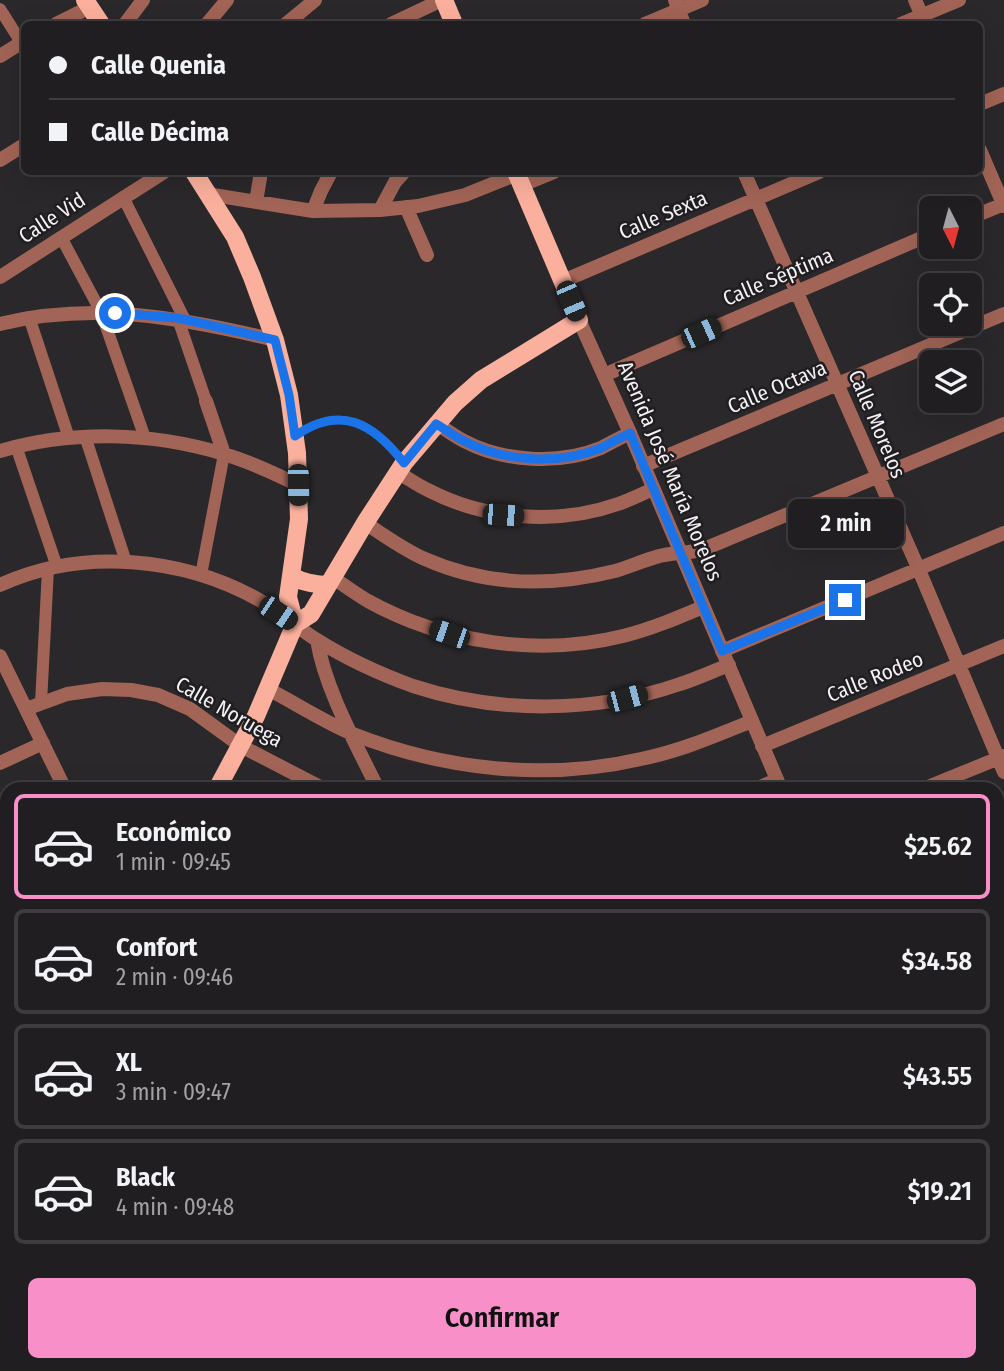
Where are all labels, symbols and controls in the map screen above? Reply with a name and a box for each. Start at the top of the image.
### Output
text: Calle Quenia [91,50,226,81]
text: Calle Décima [91,117,229,148]
street label: Calle Sexta [615,185,711,245]
street label: Calle Vid [14,187,90,249]
north arrow [919,196,982,259]
map controls [919,196,982,413]
street label: Calle Séptima [719,242,837,312]
button: locate [919,273,982,336]
car [554,278,589,324]
route start [99,297,131,329]
car [678,315,725,351]
button: layers [919,350,982,413]
street label: Calle Octava [724,355,830,419]
street label: Avenida José María Morelos [612,357,728,585]
street label: Calle Morelos [842,366,912,482]
car [288,464,309,506]
callout: 2 min [787,498,903,548]
car [482,503,525,527]
text: 2 min [820,509,872,537]
route end [829,584,861,616]
car [255,593,302,633]
car [426,617,473,651]
street label: Calle Rodeo [823,646,927,708]
street label: Calle Noruega [171,671,287,753]
car [604,682,651,714]
icon: car [32,815,95,878]
text: Económico [116,817,231,848]
text: $25.62 [904,831,972,862]
text: 1 min · 09:45 [116,848,231,876]
icon: car [32,930,95,993]
text: Confort [116,932,197,963]
text: $34.58 [902,946,972,977]
text: 2 min · 09:46 [116,963,233,991]
icon: car [32,1045,95,1108]
text: XL [116,1047,142,1078]
text: $43.55 [903,1061,972,1092]
text: 3 min · 09:47 [116,1078,231,1106]
icon: car [32,1160,95,1223]
text: Black [116,1162,175,1193]
text: $19.21 [908,1176,972,1207]
text: 4 min · 09:48 [116,1193,234,1221]
button: Confirmar [28,1278,976,1358]

